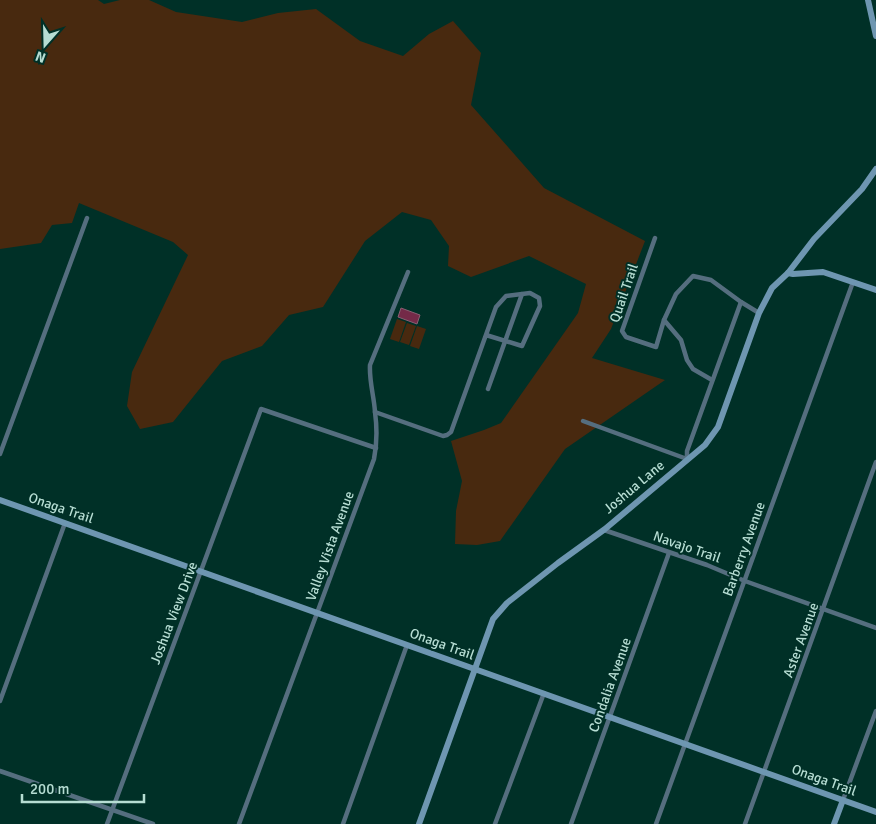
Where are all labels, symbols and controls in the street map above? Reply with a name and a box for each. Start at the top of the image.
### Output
north arrow [20,20,70,70]
text: N [33,47,48,66]
street label: Quail Trail [606,261,642,325]
street label: Joshua Lane [600,457,668,517]
street label: Onaga Trail [26,489,96,527]
street label: Valley Vista Avenue [302,489,358,603]
street label: Barberry Avenue [719,499,769,599]
street label: Navajo Trail [651,528,723,566]
street label: Joshua View Drive [147,559,201,667]
street label: Aster Avenue [780,600,822,680]
street label: Onaga Trail [407,624,477,664]
street label: Condalia Avenue [585,635,635,735]
street label: Onaga Trail [789,760,859,800]
scale bar [22,772,145,804]
text: 200 m [30,780,70,798]

